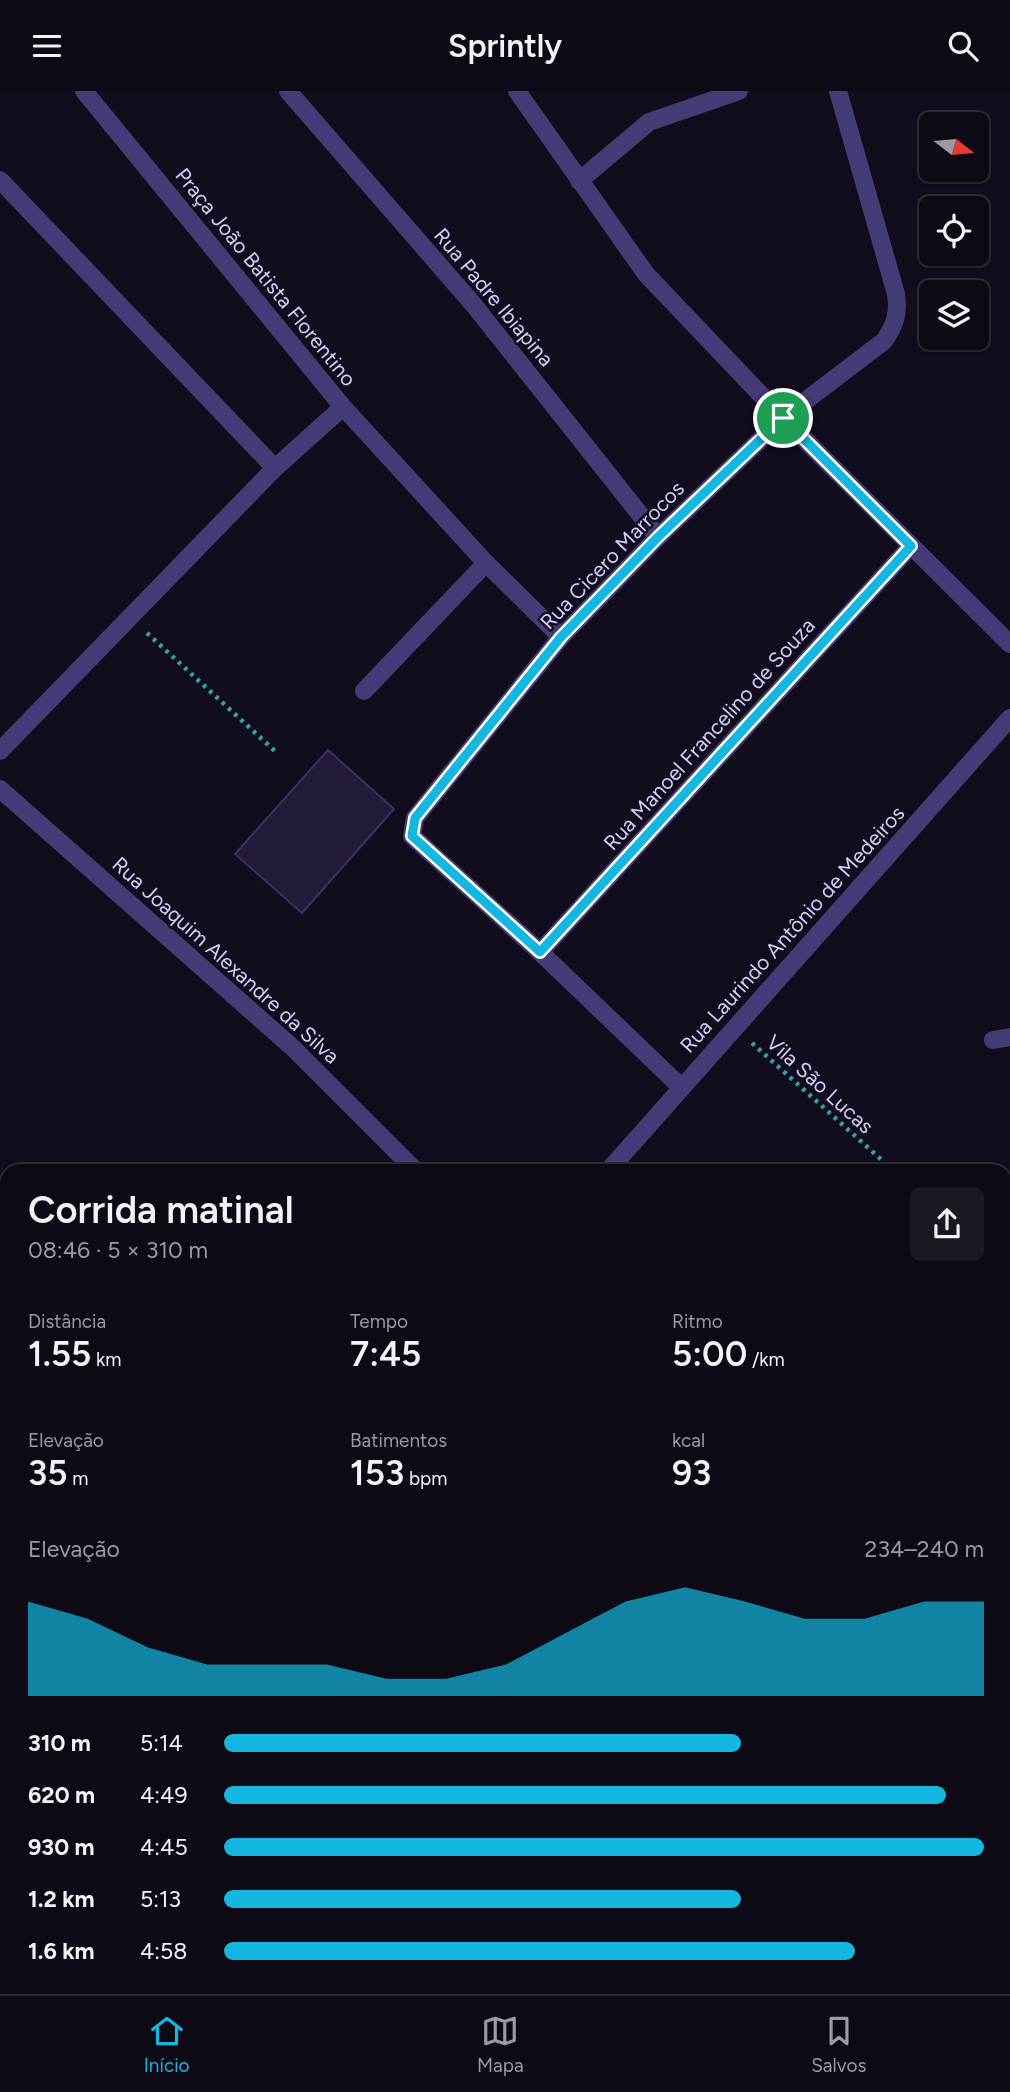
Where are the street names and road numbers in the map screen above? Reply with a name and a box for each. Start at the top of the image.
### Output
street label: Praça João Batista Florentino [170,163,362,391]
street label: Rua Padre Ibiapina [429,223,559,371]
street label: Rua Cicero Marrocos [535,476,689,634]
street label: Rua Manoel Francelino de Souza [598,613,820,855]
street label: Rua Laurindo Antônio de Medeiros [675,800,909,1058]
street label: Rua Joaquim Alexandre da Silva [107,851,345,1069]
street label: Vila São Lucas [761,1029,879,1139]

